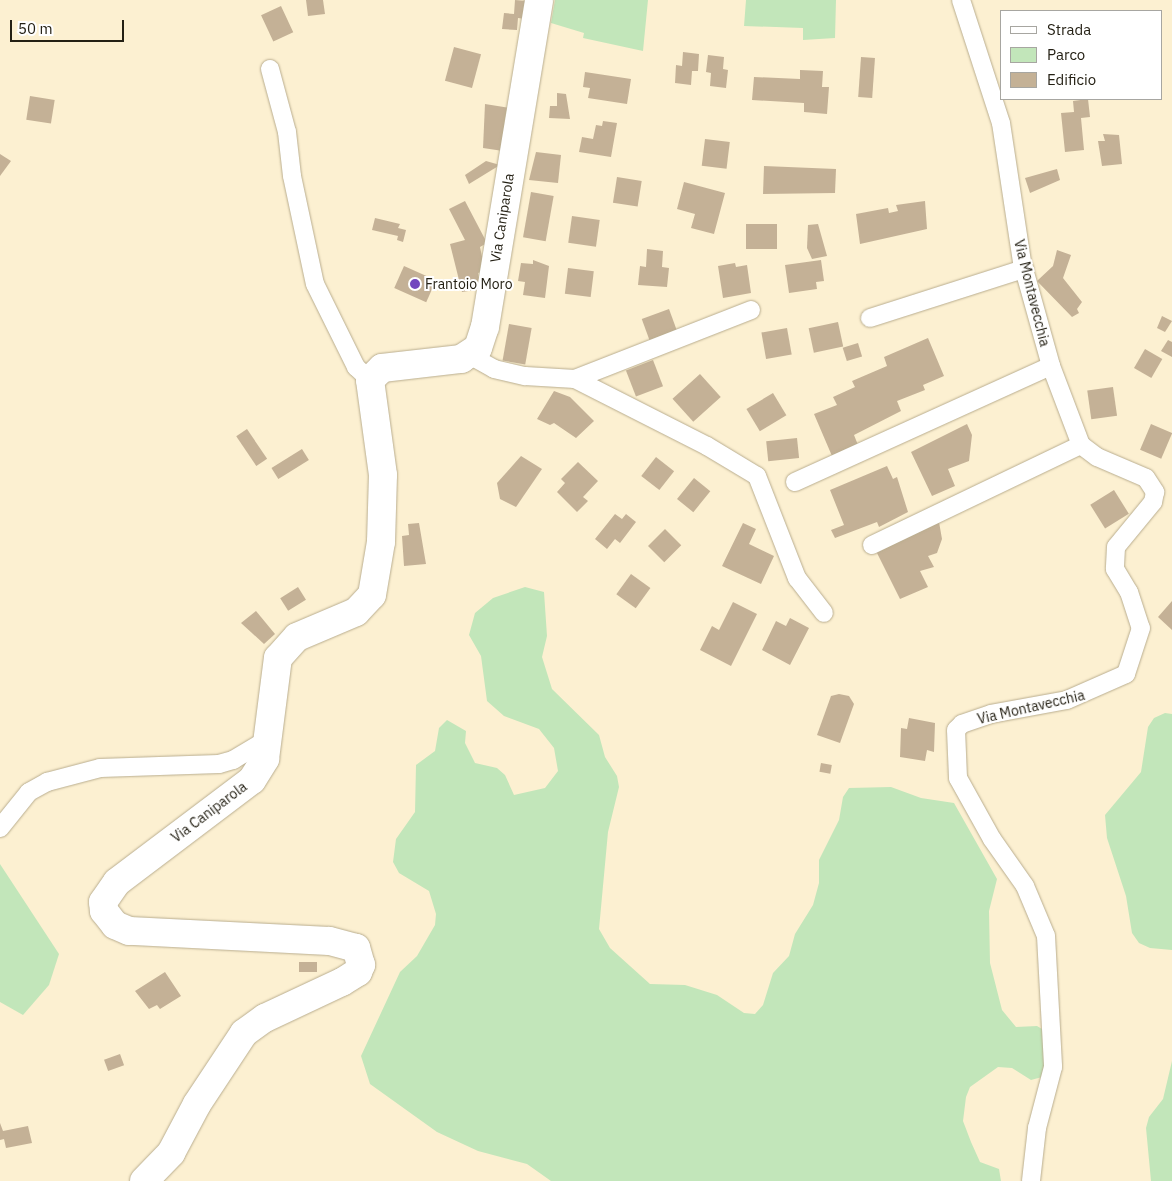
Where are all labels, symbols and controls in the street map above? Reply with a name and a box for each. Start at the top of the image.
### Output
scale bar [12,10,126,42]
legend [1000,10,1162,100]
text: 50 m [18,19,53,38]
text: Strada [1047,20,1091,39]
text: Parco [1047,45,1085,64]
text: Edificio [1047,70,1096,89]
street label: Via Caniparola [487,172,517,264]
street label: Via Montavecchia [1011,238,1053,348]
place label: Frantoio Moro [425,276,513,292]
marker: Frantoio Moro [409,278,421,290]
street label: Via Montavecchia [976,686,1086,728]
street label: Via Caniparola [168,778,250,846]

